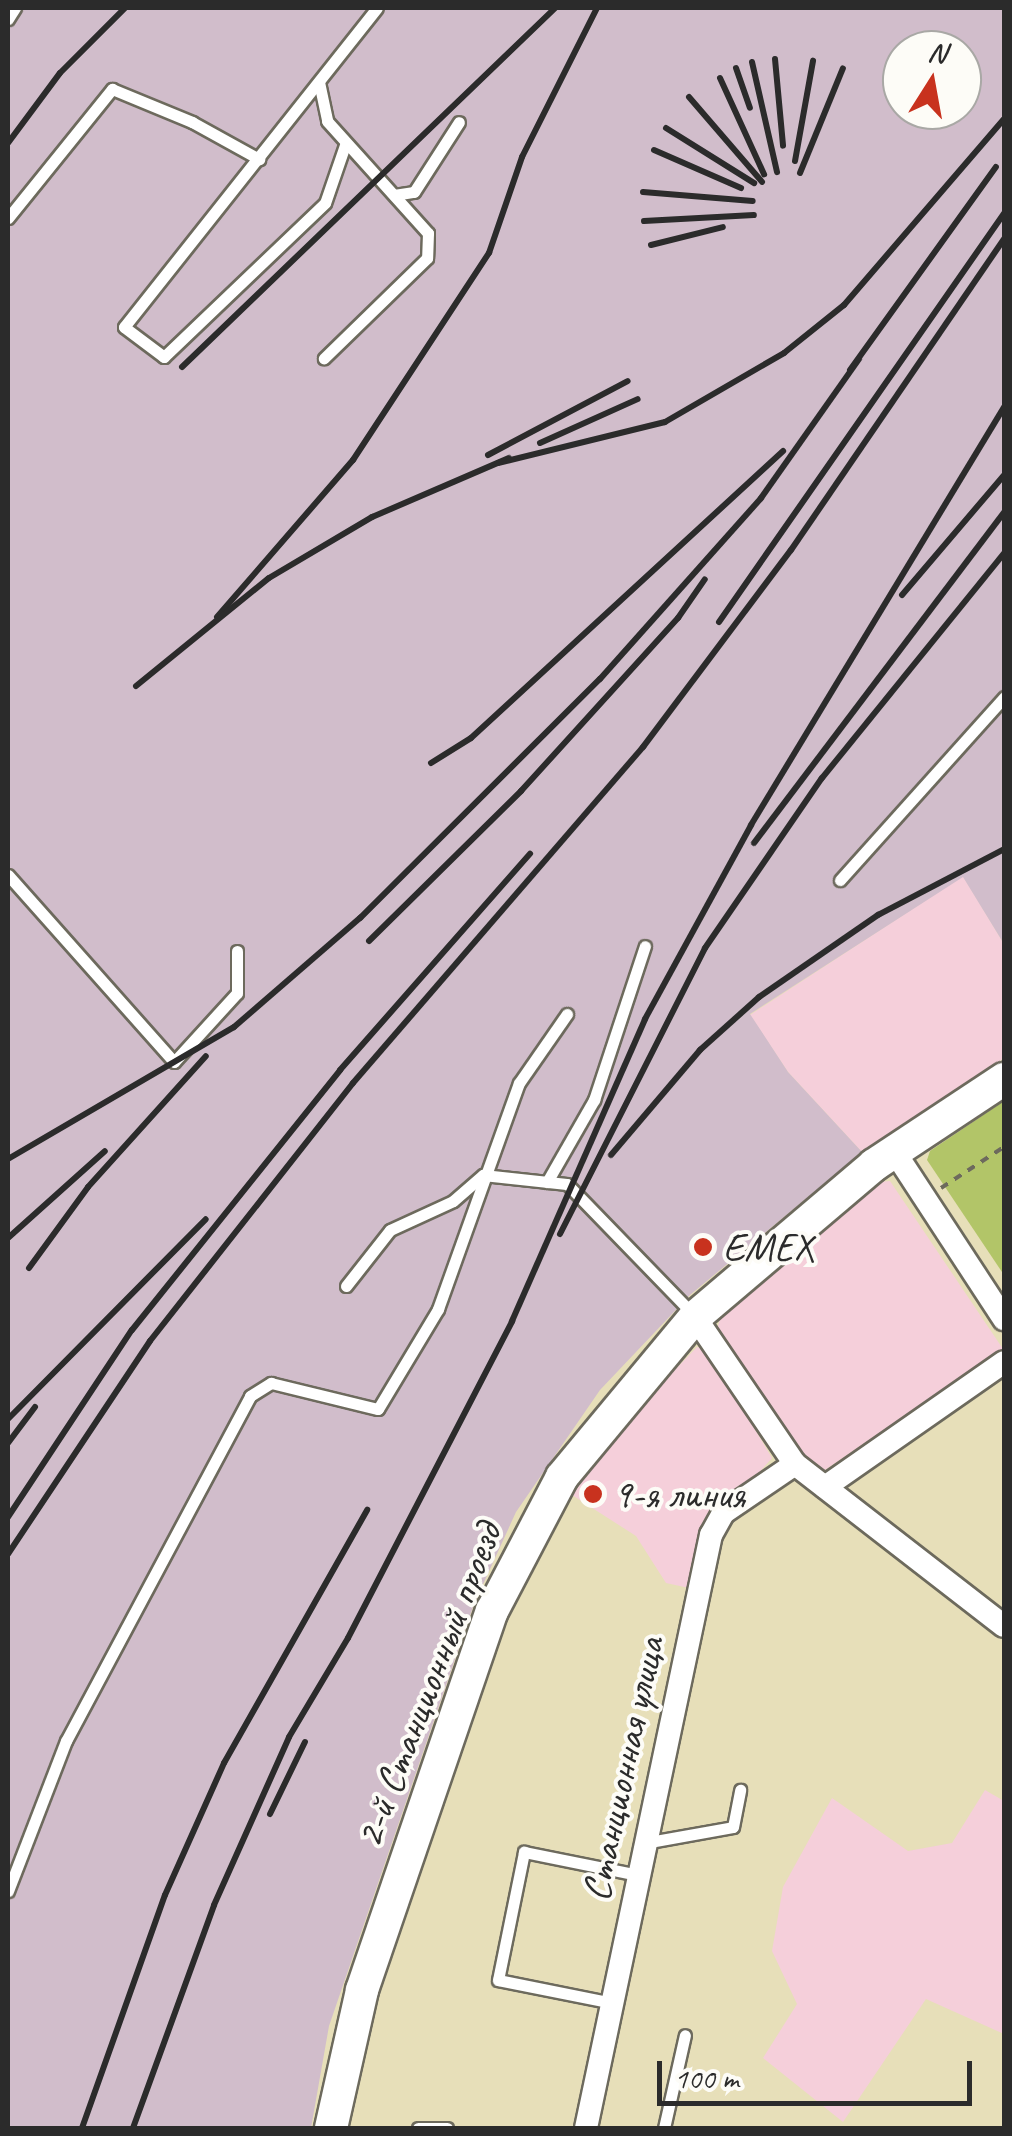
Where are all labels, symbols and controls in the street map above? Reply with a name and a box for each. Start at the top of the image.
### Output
north arrow [882,30,982,130]
text: N [926,33,949,71]
place label: EMEX [723,1223,813,1271]
marker: EMEX [692,1236,714,1258]
place label: 9-я линия [613,1470,745,1518]
marker: 9-я линия [582,1483,604,1505]
street label: 2-й Станционный проезд [344,1516,512,1854]
street label: Станционная улица [571,1631,675,1907]
scale bar [662,2041,977,2103]
text: 100 m [674,2059,739,2097]

